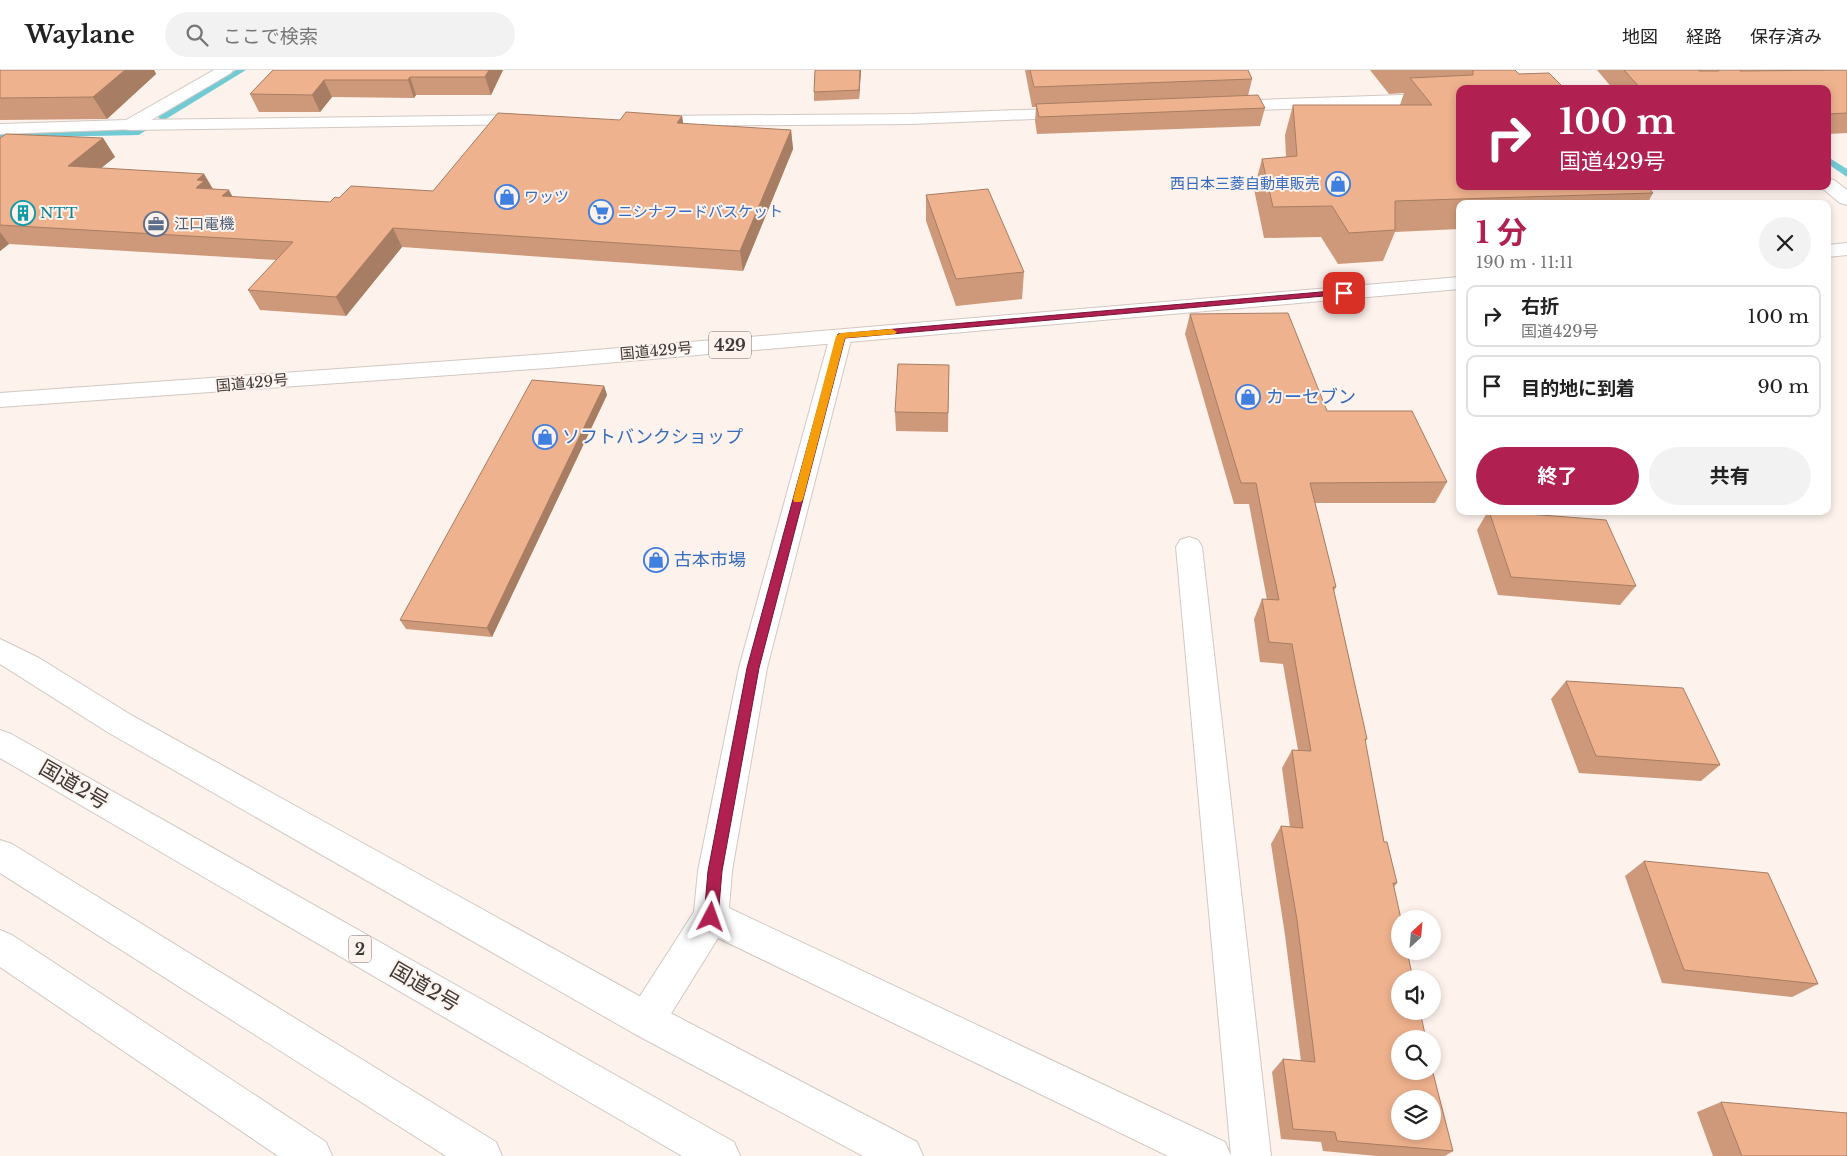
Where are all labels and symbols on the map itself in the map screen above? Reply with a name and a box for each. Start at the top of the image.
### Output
shop icon: 西日本三菱自動車販売 [1325,171,1351,197]
place label: 西日本三菱自動車販売 [1170,174,1320,193]
shop icon: ワッツ [494,184,520,210]
place label: ワッツ [524,187,569,206]
supermarket icon: ニシナフードバスケット [588,199,614,225]
building icon: NTT [10,200,36,226]
place label: ニシナフードバスケット [618,202,783,221]
place label: NTT [40,203,78,222]
office icon: 江口電機 [143,211,169,237]
place label: 江口電機 [174,214,234,233]
pin [1323,272,1365,314]
road number: 429 [709,332,751,358]
street label: 国道429号 [619,338,693,363]
street label: 国道429号 [215,370,289,395]
shop icon: カーセブン [1235,384,1261,410]
place label: カーセブン [1266,386,1356,408]
shop icon: ソフトバンクショップ [532,424,558,450]
place label: ソフトバンクショップ [562,426,743,448]
shop icon: 古本市場 [643,547,669,573]
place label: 古本市場 [674,549,746,571]
street label: 国道2号 [35,755,113,815]
position arrow [684,890,736,942]
north arrow [1391,910,1441,960]
road number: 2 [349,936,371,962]
street label: 国道2号 [386,957,464,1017]

